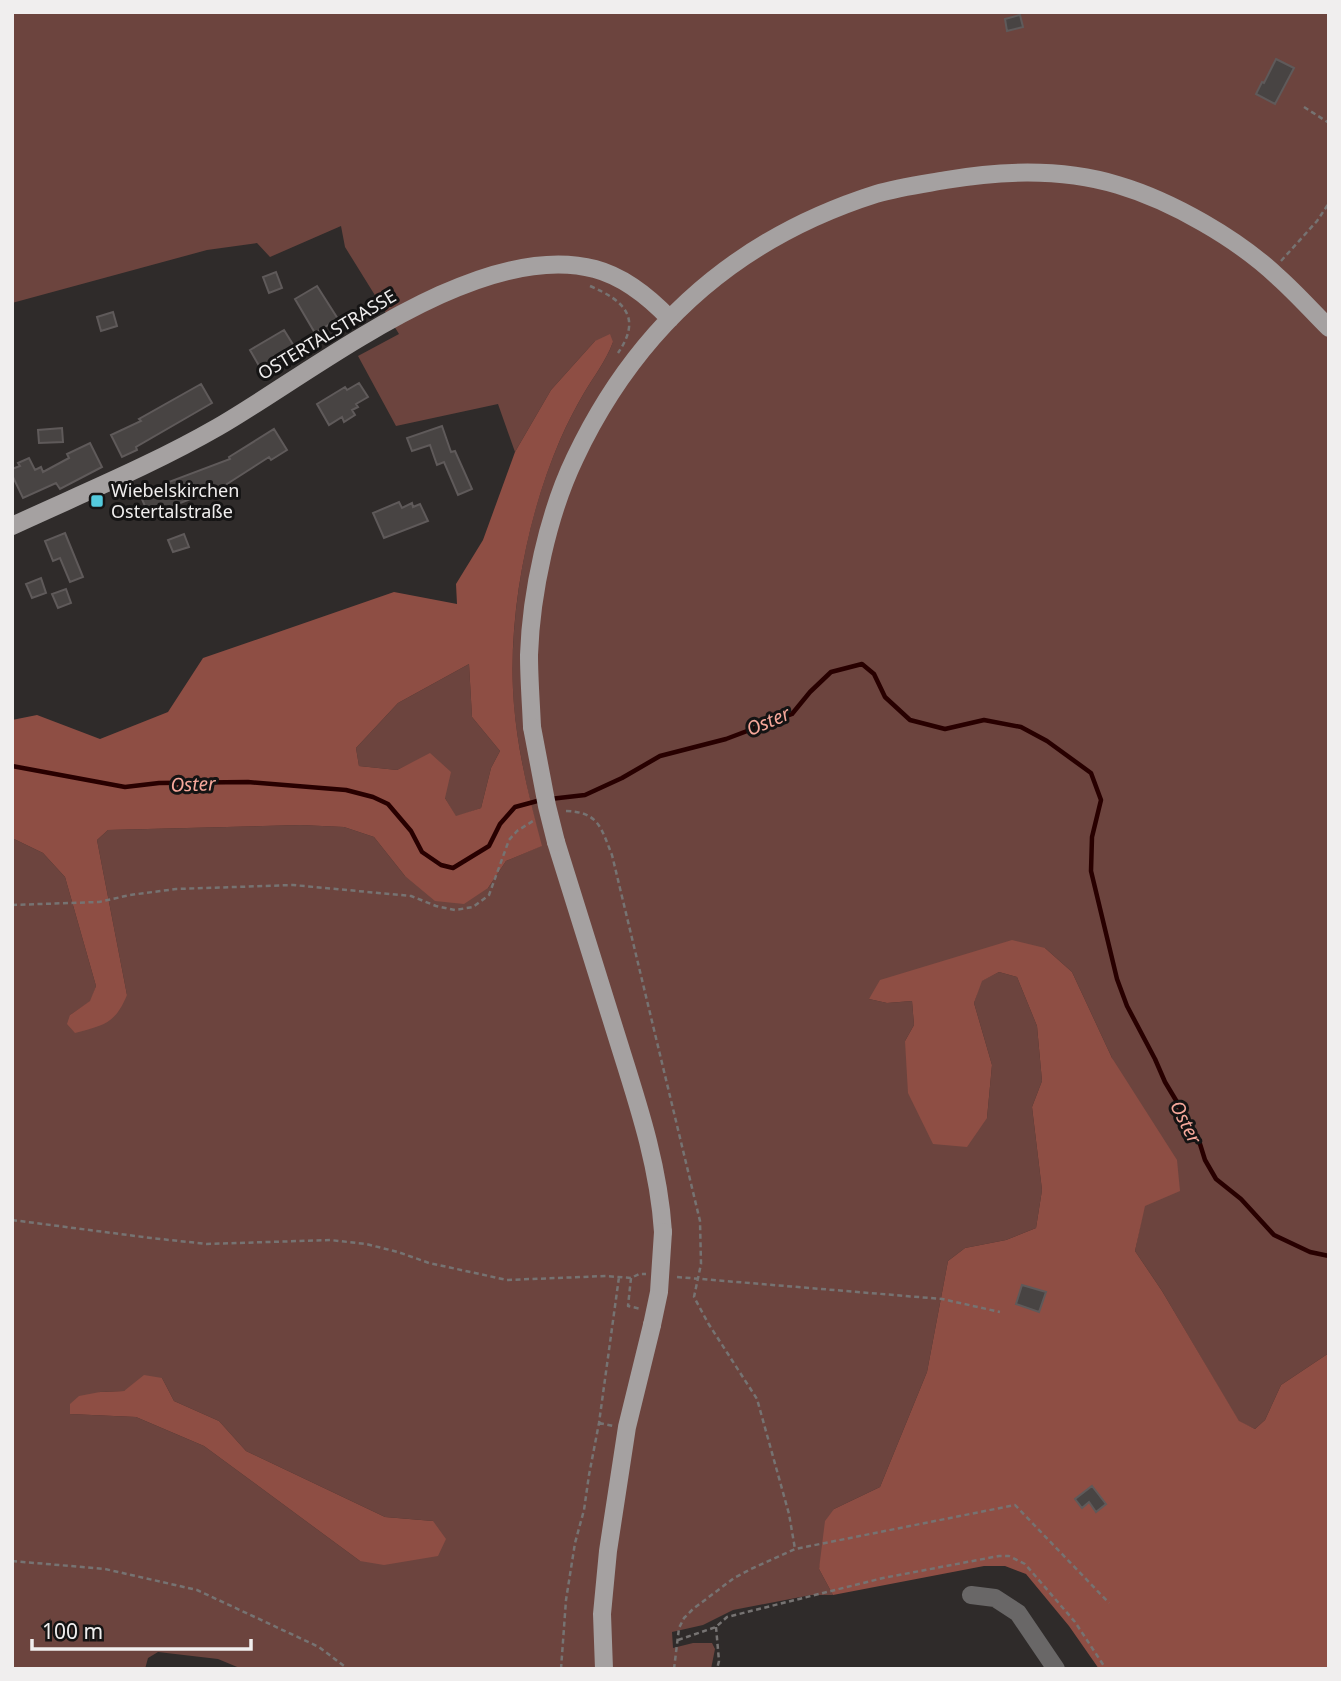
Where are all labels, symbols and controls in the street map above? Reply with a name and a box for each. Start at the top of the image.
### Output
street label: OSTERTALSTRASSE [253,283,400,385]
place label: Wiebelskirchen Ostertalstraße [111,478,239,523]
marker: Wiebelskirchen Ostertalstraße [89,493,105,509]
water label: Oster [742,700,795,742]
water label: Oster [170,770,218,798]
water label: Oster [1164,1096,1209,1149]
scale bar [32,1608,250,1652]
text: 100 m [42,1617,103,1645]

